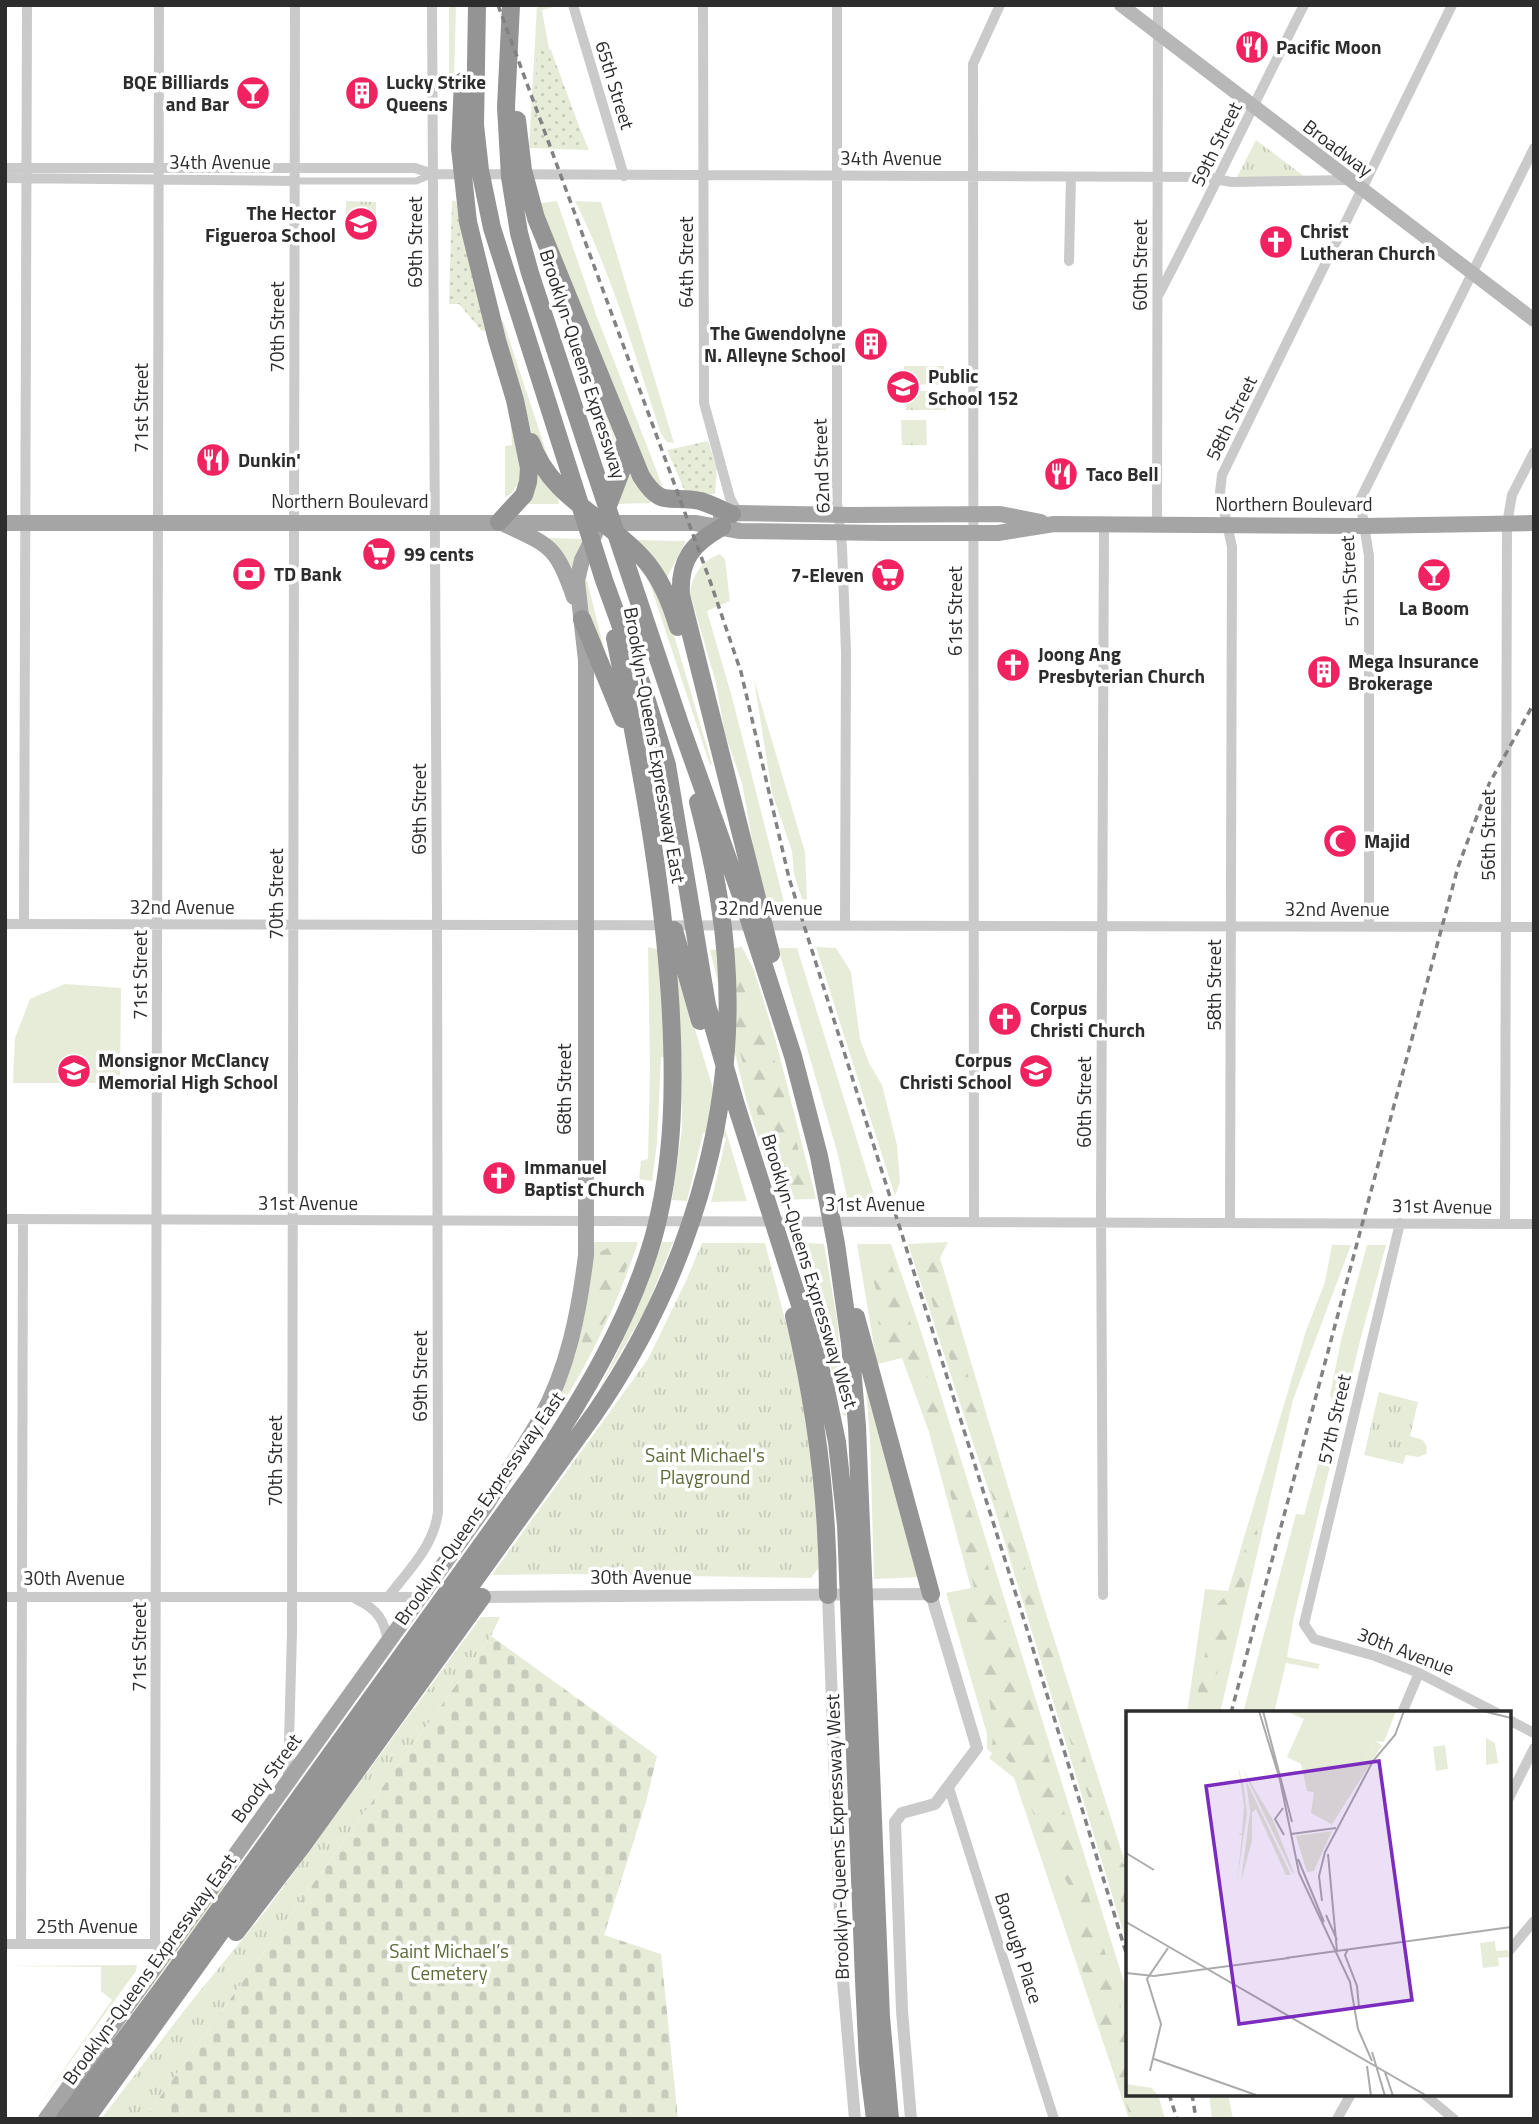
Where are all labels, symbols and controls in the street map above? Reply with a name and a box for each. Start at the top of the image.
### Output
restaurant icon: Pacific Moon [1233,28,1271,66]
place label: Pacific Moon [1276,32,1381,61]
street label: 65th Street [588,37,643,133]
place label: BQE Billiards and Bar [123,67,229,118]
place label: Lucky Strike Queens [386,67,486,118]
bar icon: BQE Billiards and Bar [234,74,272,112]
building icon: Lucky Strike Queens [343,74,381,112]
street label: 59th Street [1183,96,1249,191]
street label: Broadway [1297,112,1379,183]
street label: 34th Avenue [840,143,942,172]
street label: 34th Avenue [169,147,271,176]
street label: 69th Street [400,196,429,288]
place label: The Hector Figueroa School [205,198,336,249]
school or university icon: The Hector Figueroa School [342,205,380,243]
street label: 64th Street [671,216,700,308]
place label: Christ Lutheran Church [1300,216,1435,267]
street label: 60th Street [1125,219,1154,311]
church icon: Christ Lutheran Church [1257,223,1295,261]
street label: Brooklyn-Queens Expressway [533,245,634,482]
street label: 70th Street [262,281,291,373]
place label: The Gwendolyne N. Alleyne School [704,318,846,369]
building icon: The Gwendolyne N. Alleyne School [852,325,890,363]
place label: Public School 152 [928,361,1019,412]
street label: 71st Street [126,363,155,453]
school or university icon: Public School 152 [884,368,922,406]
street label: 58th Street [1198,370,1264,465]
street label: 62nd Street [804,418,837,514]
restaurant icon: Dunkin' [194,441,232,479]
place label: Dunkin' [238,445,301,474]
restaurant icon: Taco Bell [1042,455,1080,493]
place label: Taco Bell [1086,459,1159,488]
street label: Northern Boulevard [271,486,429,515]
street label: Northern Boulevard [1215,489,1373,518]
street label: 57th Street [1332,534,1365,627]
supermarket icon: 99 cents [360,535,398,573]
place label: 99 cents [404,539,474,568]
bank icon: TD Bank [230,555,268,593]
supermarket icon: 7-Eleven [869,556,907,594]
bar icon: La Boom [1415,556,1453,594]
place label: TD Bank [274,559,342,588]
place label: 7-Eleven [791,560,864,589]
street label: 61st Street [940,566,969,656]
place label: La Boom [1399,593,1469,622]
street label: Brooklyn-Queens Expressway East [617,605,694,886]
place label: Joong Ang Presbyterian Church [1038,639,1205,690]
church icon: Joong Ang Presbyterian Church [994,646,1032,684]
place label: Mega Insurance Brokerage [1348,646,1479,697]
building icon: Mega Insurance Brokerage [1305,653,1343,691]
street label: 69th Street [404,763,433,855]
street label: 56th Street [1473,789,1502,881]
mosque icon: Majid [1321,822,1359,860]
place label: Majid [1364,826,1410,855]
street label: 70th Street [261,848,290,940]
street label: 32nd Avenue [129,892,235,921]
street label: 32nd Avenue [717,893,823,922]
street label: 32nd Avenue [1284,894,1390,923]
street label: 71st Street [125,930,154,1020]
street label: 58th Street [1199,939,1228,1031]
place label: Corpus Christi Church [1030,993,1145,1044]
church icon: Corpus Christi Church [986,1000,1024,1038]
street label: 68th Street [549,1043,578,1135]
place label: Monsignor McClancy Memorial High School [98,1045,278,1096]
place label: Corpus Christi School [900,1045,1012,1096]
school or university icon: Monsignor McClancy Memorial High School [55,1052,93,1090]
school or university icon: Corpus Christi School [1017,1052,1055,1090]
street label: 60th Street [1069,1056,1098,1148]
street label: Brooklyn-Queens Expressway West [755,1130,866,1412]
place label: Immanuel Baptist Church [524,1152,645,1203]
church icon: Immanuel Baptist Church [480,1159,518,1197]
street label: 31st Avenue [258,1188,358,1217]
street label: 31st Avenue [825,1189,925,1218]
street label: 31st Avenue [1392,1190,1492,1221]
street label: 69th Street [405,1330,434,1422]
street label: 57th Street [1309,1371,1358,1467]
street label: Brooklyn-Queens Expressway East [386,1385,571,1631]
street label: 70th Street [260,1415,289,1507]
park label: Saint Michael's Playground [645,1440,765,1491]
street label: 30th Avenue [590,1562,692,1591]
street label: 30th Avenue [23,1563,125,1592]
street label: 71st Street [124,1602,153,1692]
street label: 30th Avenue [1353,1619,1459,1682]
street label: Brooklyn-Queens Expressway West [817,1693,856,1980]
inset map [1126,1711,1511,2096]
street label: Boody Street [223,1727,308,1828]
street label: Brooklyn-Queens Expressway East [55,1847,243,2090]
street label: Borough Place [988,1889,1051,2007]
street label: 25th Avenue [36,1911,138,1940]
park label: Saint Michael’s Cemetery [389,1936,509,1987]

